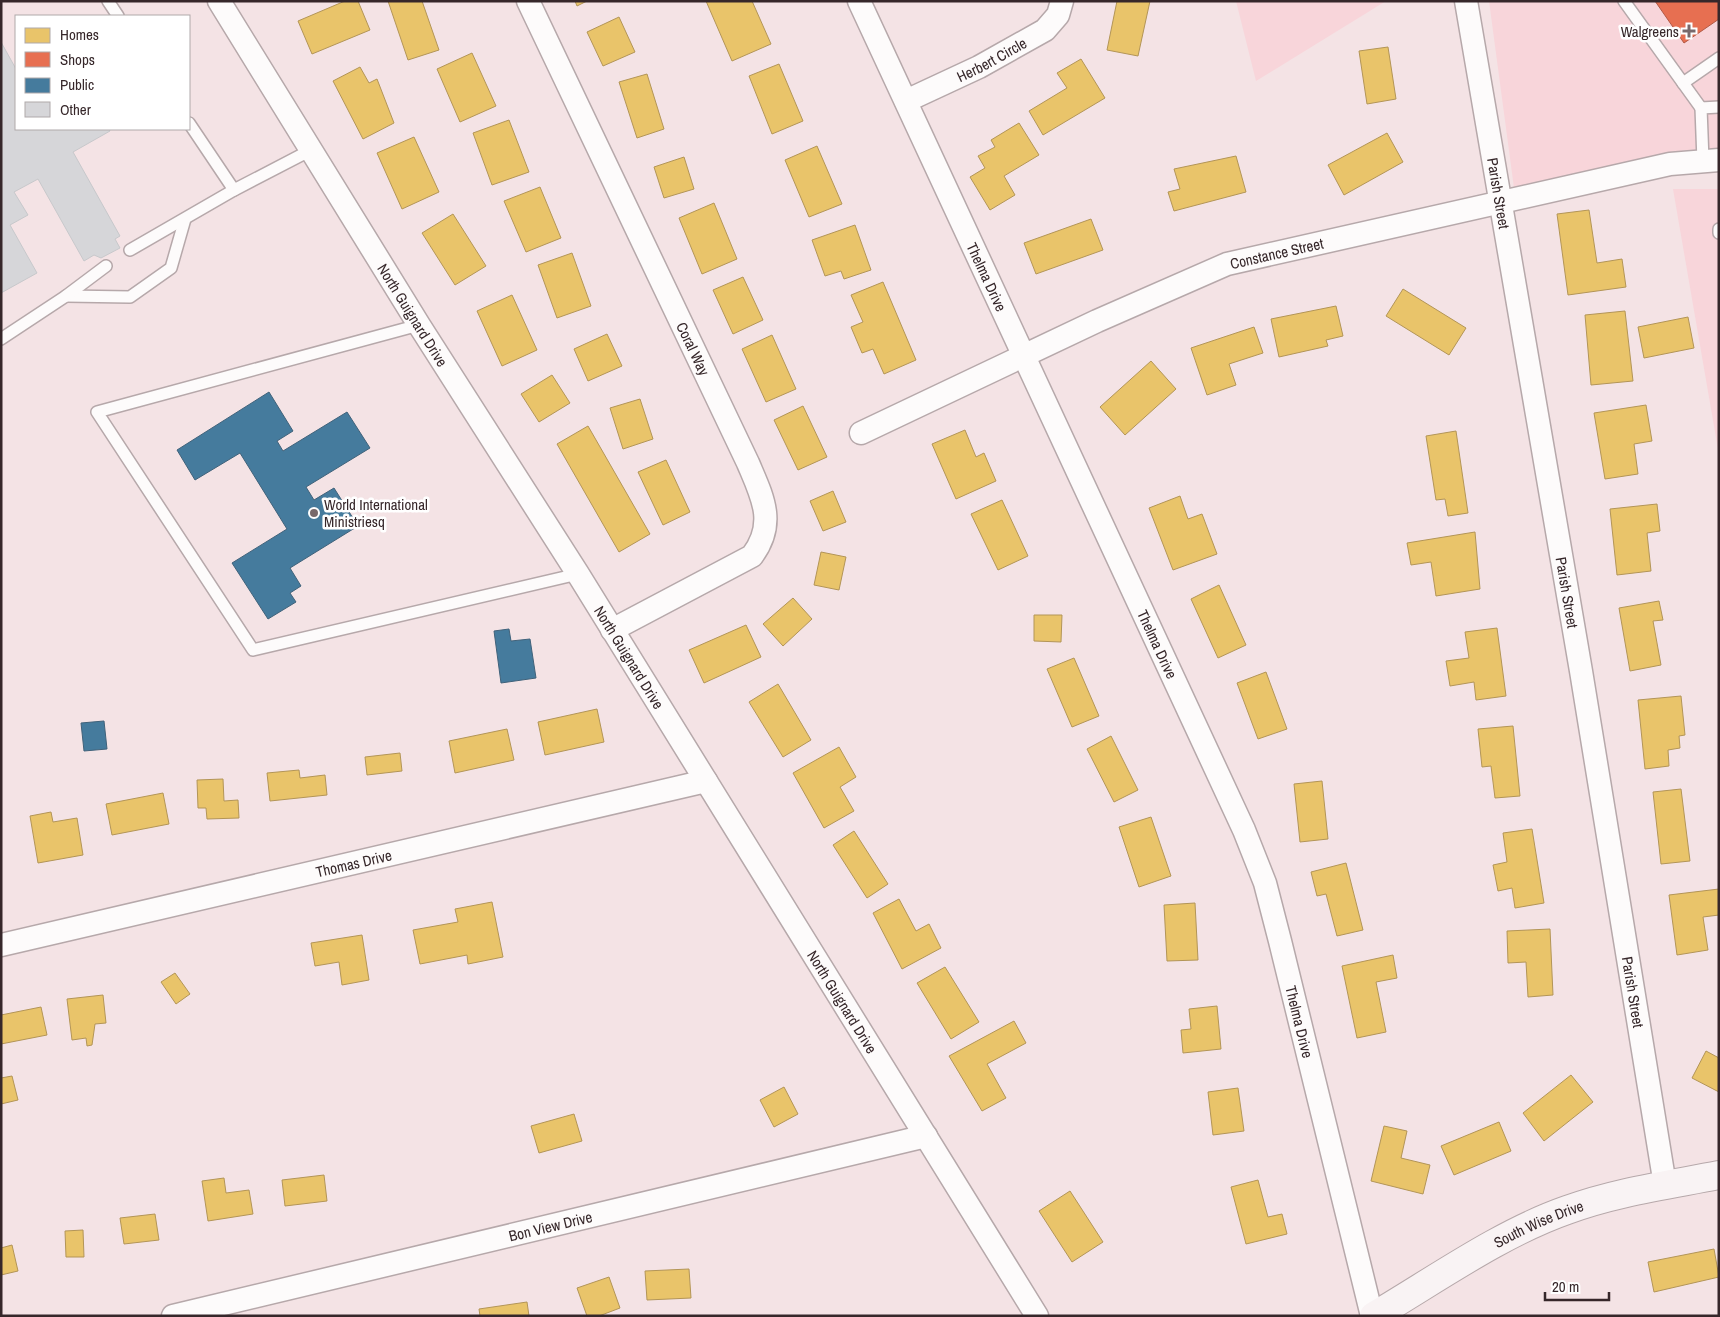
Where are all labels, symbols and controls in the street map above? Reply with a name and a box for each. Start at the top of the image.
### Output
legend [15,15,190,130]
place label: Walgreens [1621,21,1679,42]
text: Homes [60,24,99,45]
marker: Walgreens [1683,25,1695,37]
street label: Herbert Circle [953,32,1030,87]
text: Shops [60,49,95,70]
text: Public [60,74,94,95]
text: Other [60,99,91,120]
street label: Parish Street [1483,156,1516,231]
street label: Constance Street [1228,232,1326,274]
street label: Thelma Drive [962,239,1012,315]
street label: North Guignard Drive [373,259,453,370]
street label: Coral Way [672,318,716,380]
place label: World International Ministriesq [324,494,428,532]
marker: World International Ministriesq [308,507,320,519]
street label: Parish Street [1551,555,1584,630]
street label: North Guignard Drive [590,602,669,713]
street label: Thelma Drive [1133,606,1183,682]
street label: Thomas Drive [314,844,394,882]
street label: North Guignard Drive [803,946,882,1057]
street label: Parish Street [1617,955,1650,1030]
street label: Thelma Drive [1281,983,1319,1060]
street label: South Wise Drive [1490,1195,1586,1253]
street label: Bon View Drive [506,1206,594,1246]
scale bar [1545,1270,1609,1302]
text: 20 m [1552,1276,1579,1297]

